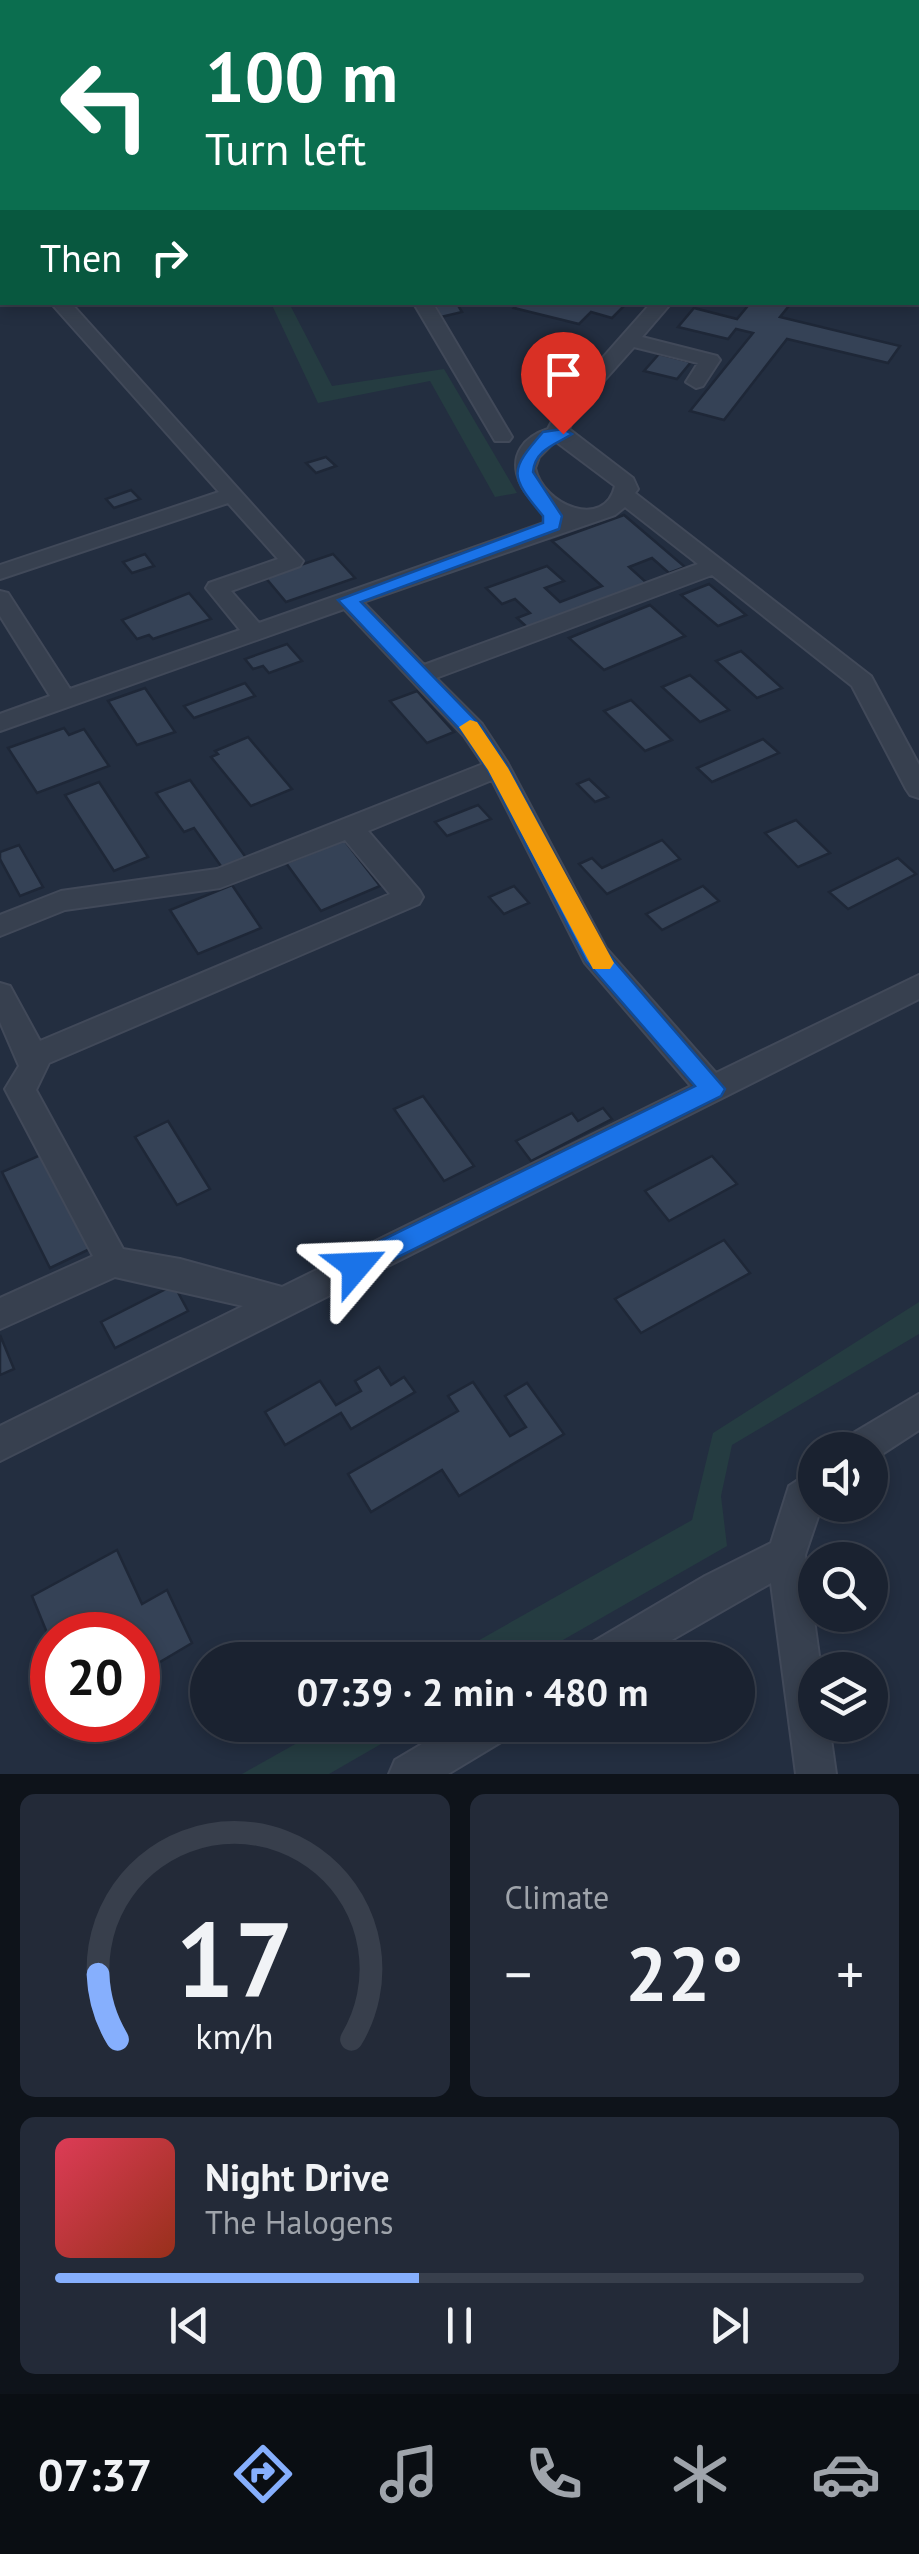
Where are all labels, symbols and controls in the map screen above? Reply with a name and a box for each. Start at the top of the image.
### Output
text: 100 m [205,31,398,121]
icon: left [40,40,170,170]
text: Turn left [205,119,366,177]
icon: right [142,230,197,285]
text: Then [40,233,122,282]
pin [521,332,606,435]
icon: arrive [536,347,591,402]
position arrow [304,1214,408,1318]
map controls [798,1432,888,1742]
button: sound [798,1432,888,1522]
button: search [798,1542,888,1632]
speed limit sign: 20 [30,1612,160,1742]
button: layers [798,1652,888,1742]
text: 07:39 · 2 min · 480 m [297,1667,648,1716]
text: Climate [505,1876,609,1918]
text: 17 [176,1891,294,2026]
text: 22° [625,1925,743,2022]
text: − [505,1938,532,2009]
text: + [836,1938,864,2009]
text: km/h [196,2013,274,2059]
text: Night Drive [205,2152,389,2201]
text: The Halogens [205,2201,393,2243]
icon: previous [162,2298,217,2353]
icon: pause [432,2298,487,2353]
icon: next [702,2298,757,2353]
icon: directions [228,2439,298,2509]
icon: music [374,2439,444,2509]
icon: phone [519,2439,589,2509]
icon: climate [665,2439,735,2509]
icon: car [811,2439,881,2509]
text: 07:37 [38,2445,152,2503]

